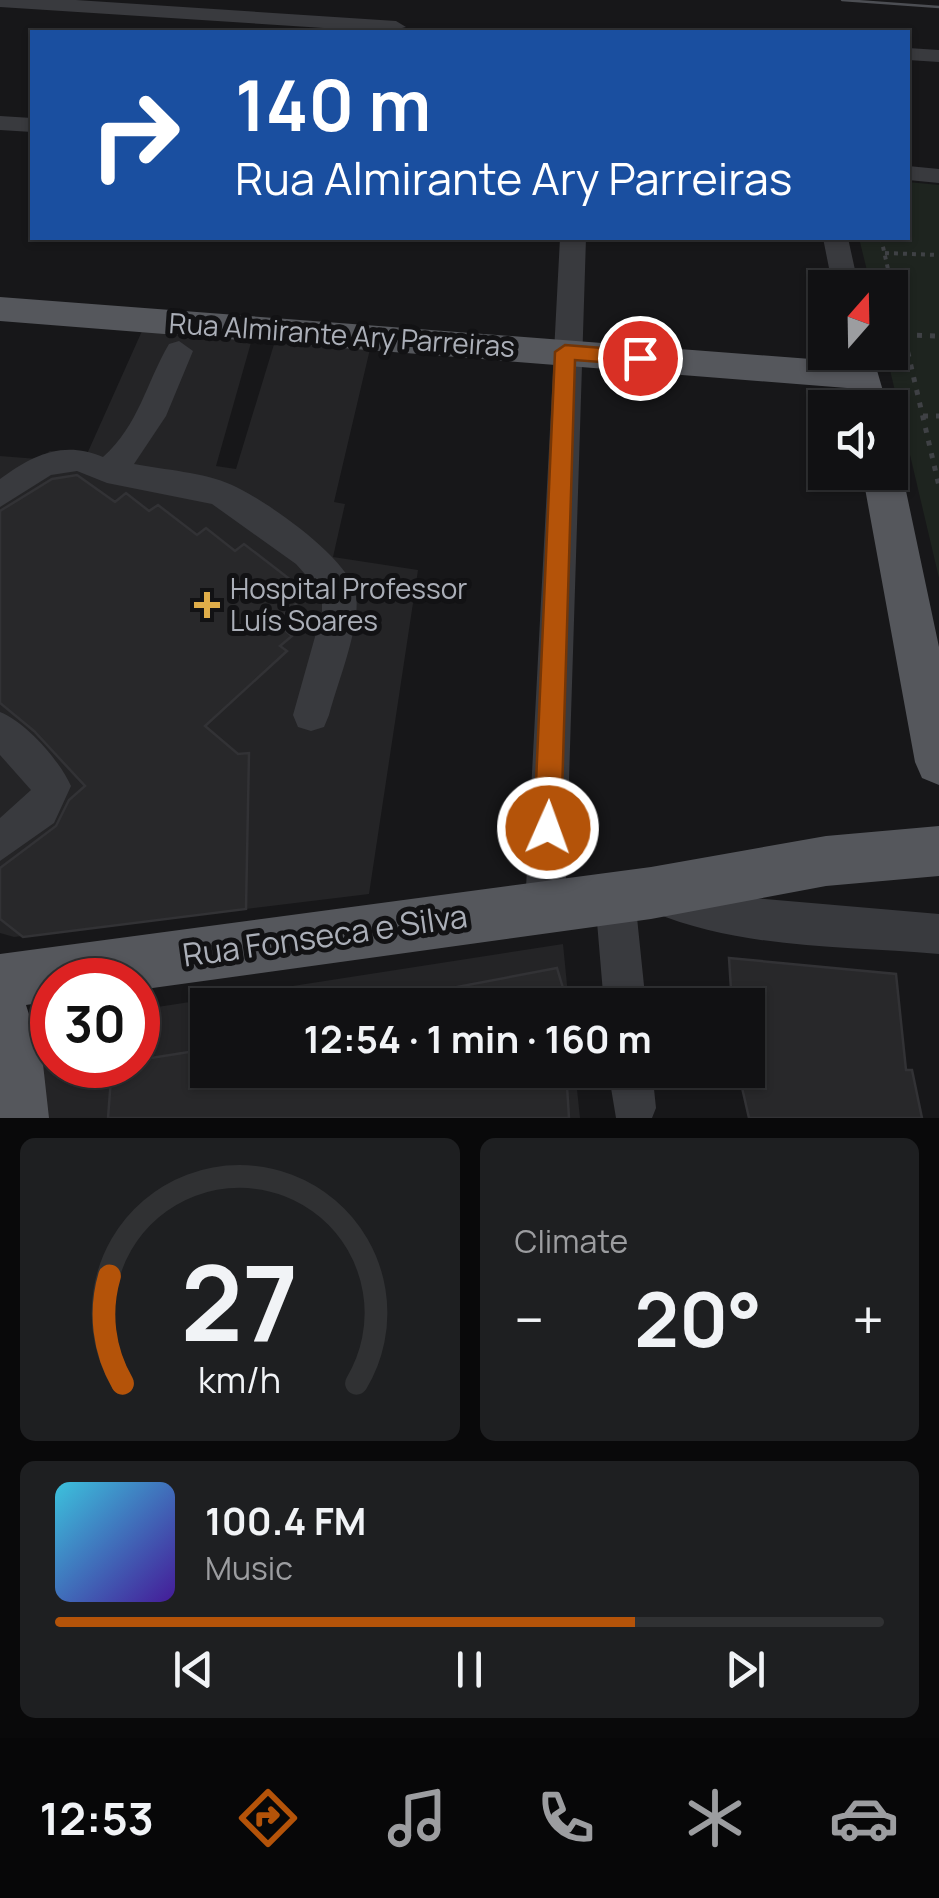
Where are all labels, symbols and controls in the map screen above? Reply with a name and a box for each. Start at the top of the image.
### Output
text: 140 m [235,56,431,152]
icon: right [70,70,200,200]
text: Rua Almirante Ary Parreiras [235,147,792,209]
north arrow [808,270,908,370]
map controls [808,270,908,490]
street label: Rua Almirante Ary Parreiras [168,303,516,365]
pin [598,316,683,401]
icon: arrive [613,331,668,386]
button: sound [808,390,908,490]
place label: Hospital Professor Luís Soares [230,569,467,639]
marker: Hospital Professor Luís Soares [194,592,220,618]
position arrow [496,776,600,880]
street label: Rua Fonseca e Silva [180,893,470,977]
speed limit sign: 30 [30,958,160,1088]
text: 12:54 · 1 min · 160 m [303,1012,652,1064]
text: Climate [515,1219,628,1263]
text: 27 [181,1230,298,1372]
text: 20° [634,1267,762,1370]
text: − [515,1281,544,1357]
text: + [852,1281,884,1357]
text: km/h [198,1355,281,1404]
text: 100.4 FM [205,1494,366,1546]
text: Music [205,1546,293,1590]
icon: previous [166,1642,221,1697]
icon: pause [442,1642,497,1697]
icon: next [718,1642,773,1697]
icon: directions [233,1783,303,1853]
icon: music [382,1783,452,1853]
icon: phone [531,1783,601,1853]
icon: climate [680,1783,750,1853]
icon: car [829,1783,899,1853]
text: 12:53 [40,1787,154,1849]

